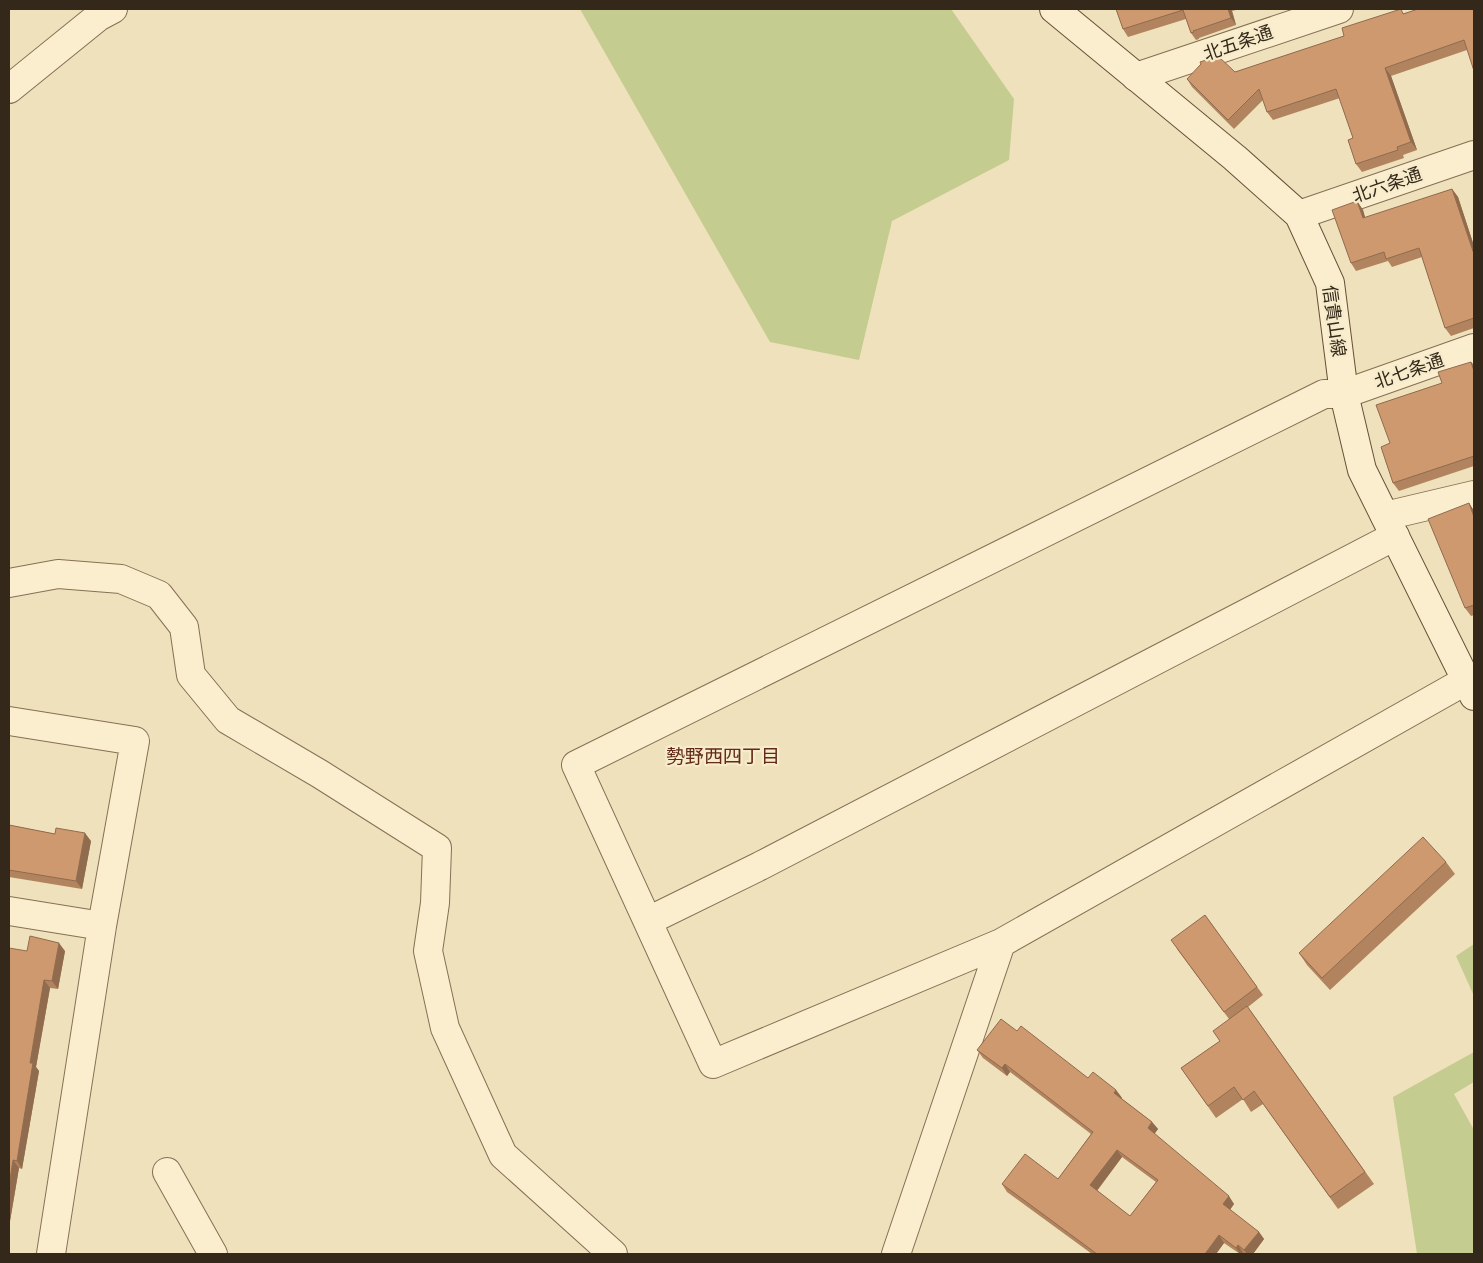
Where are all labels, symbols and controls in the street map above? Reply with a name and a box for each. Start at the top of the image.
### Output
street label: 北五条通 [1199,17,1276,66]
street label: 北六条通 [1348,159,1425,208]
street label: 信貴山線 [1317,283,1354,358]
street label: 北七条通 [1370,345,1447,394]
district label: 勢野西四丁目 [666,741,780,769]

